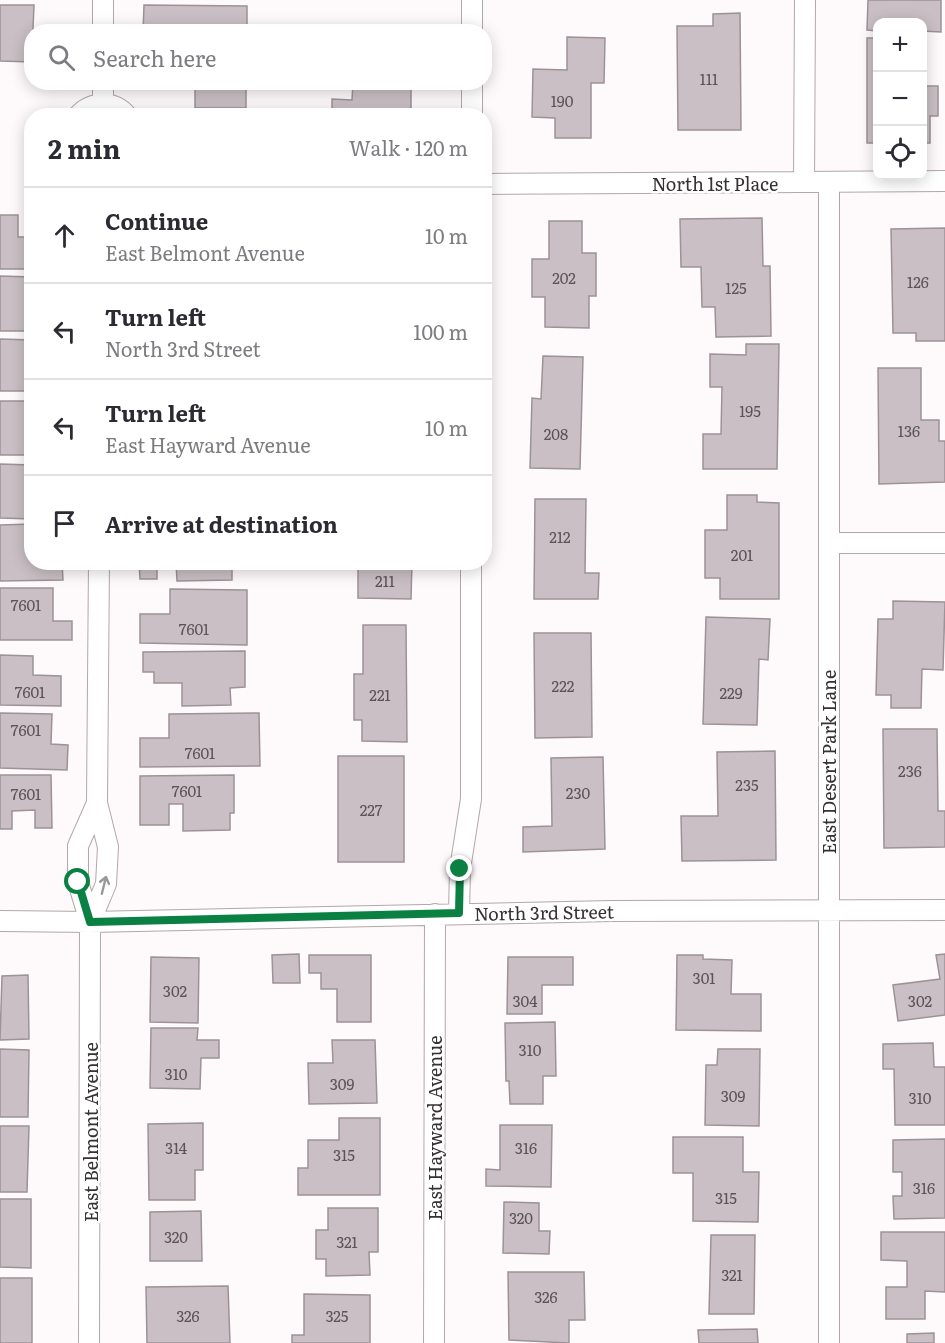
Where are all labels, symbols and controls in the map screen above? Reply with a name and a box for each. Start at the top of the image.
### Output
map controls [873,18,927,180]
button: + [873,18,927,72]
search box [24,24,492,90]
icon: search [45,41,78,74]
text: Search here [93,41,216,74]
house number: 111 [700,67,718,90]
button: − [873,72,927,126]
house number: 190 [551,89,574,112]
button: locate [873,126,927,180]
text: 2 min [48,128,121,167]
text: Walk · 120 m [349,132,468,162]
street label: North 1st Place [652,170,778,197]
text: Continue [105,204,208,237]
icon: ahead [48,219,81,252]
text: 10 m [425,220,468,250]
text: East Belmont Avenue [105,237,305,267]
house number: 202 [552,266,576,289]
house number: 126 [907,270,929,293]
house number: 125 [725,276,747,299]
text: Turn left [105,300,206,333]
icon: left [48,315,81,348]
text: 100 m [413,316,468,346]
text: North 3rd Street [105,333,261,363]
text: Turn left [105,396,206,429]
house number: 195 [739,399,761,422]
icon: left [48,411,81,444]
text: 10 m [425,412,468,442]
house number: 136 [898,419,920,442]
house number: 208 [544,422,568,445]
text: East Hayward Avenue [105,429,311,459]
icon: arrive [48,507,81,540]
text: Arrive at destination [105,507,338,540]
house number: 212 [549,525,571,548]
house number: 201 [731,543,753,566]
house number: 211 [375,569,395,592]
house number: 7601 [11,593,41,616]
house number: 7601 [179,617,209,640]
street label: East Desert Park Lane [815,670,842,854]
house number: 222 [552,674,575,697]
house number: 7601 [15,680,45,703]
house number: 229 [719,681,743,704]
house number: 221 [369,683,391,706]
house number: 7601 [11,718,41,741]
house number: 7601 [185,741,215,764]
house number: 236 [898,759,922,782]
house number: 235 [735,773,759,796]
house number: 7601 [172,779,202,802]
house number: 230 [566,781,591,804]
house number: 7601 [11,782,41,805]
house number: 227 [360,798,383,821]
route end [446,855,472,881]
route start [64,868,90,894]
one-way arrow [99,876,110,895]
street label: North 3rd Street [474,897,615,927]
house number: 301 [693,966,715,989]
house number: 302 [163,979,188,1002]
house number: 304 [512,989,538,1012]
house number: 302 [908,989,933,1012]
street label: East Hayward Avenue [421,1036,448,1220]
house number: 310 [519,1038,542,1061]
street label: East Belmont Avenue [77,1042,104,1222]
house number: 310 [165,1062,188,1085]
house number: 309 [330,1072,354,1095]
house number: 309 [721,1084,745,1107]
house number: 310 [909,1086,932,1109]
house number: 314 [165,1136,187,1159]
house number: 316 [515,1136,537,1159]
house number: 315 [333,1143,355,1166]
house number: 316 [913,1176,935,1199]
house number: 315 [715,1186,737,1209]
house number: 320 [509,1206,533,1229]
house number: 320 [164,1225,188,1248]
house number: 321 [336,1230,358,1253]
house number: 321 [721,1263,743,1286]
house number: 326 [534,1285,558,1308]
house number: 326 [176,1304,200,1327]
house number: 325 [326,1304,349,1327]

